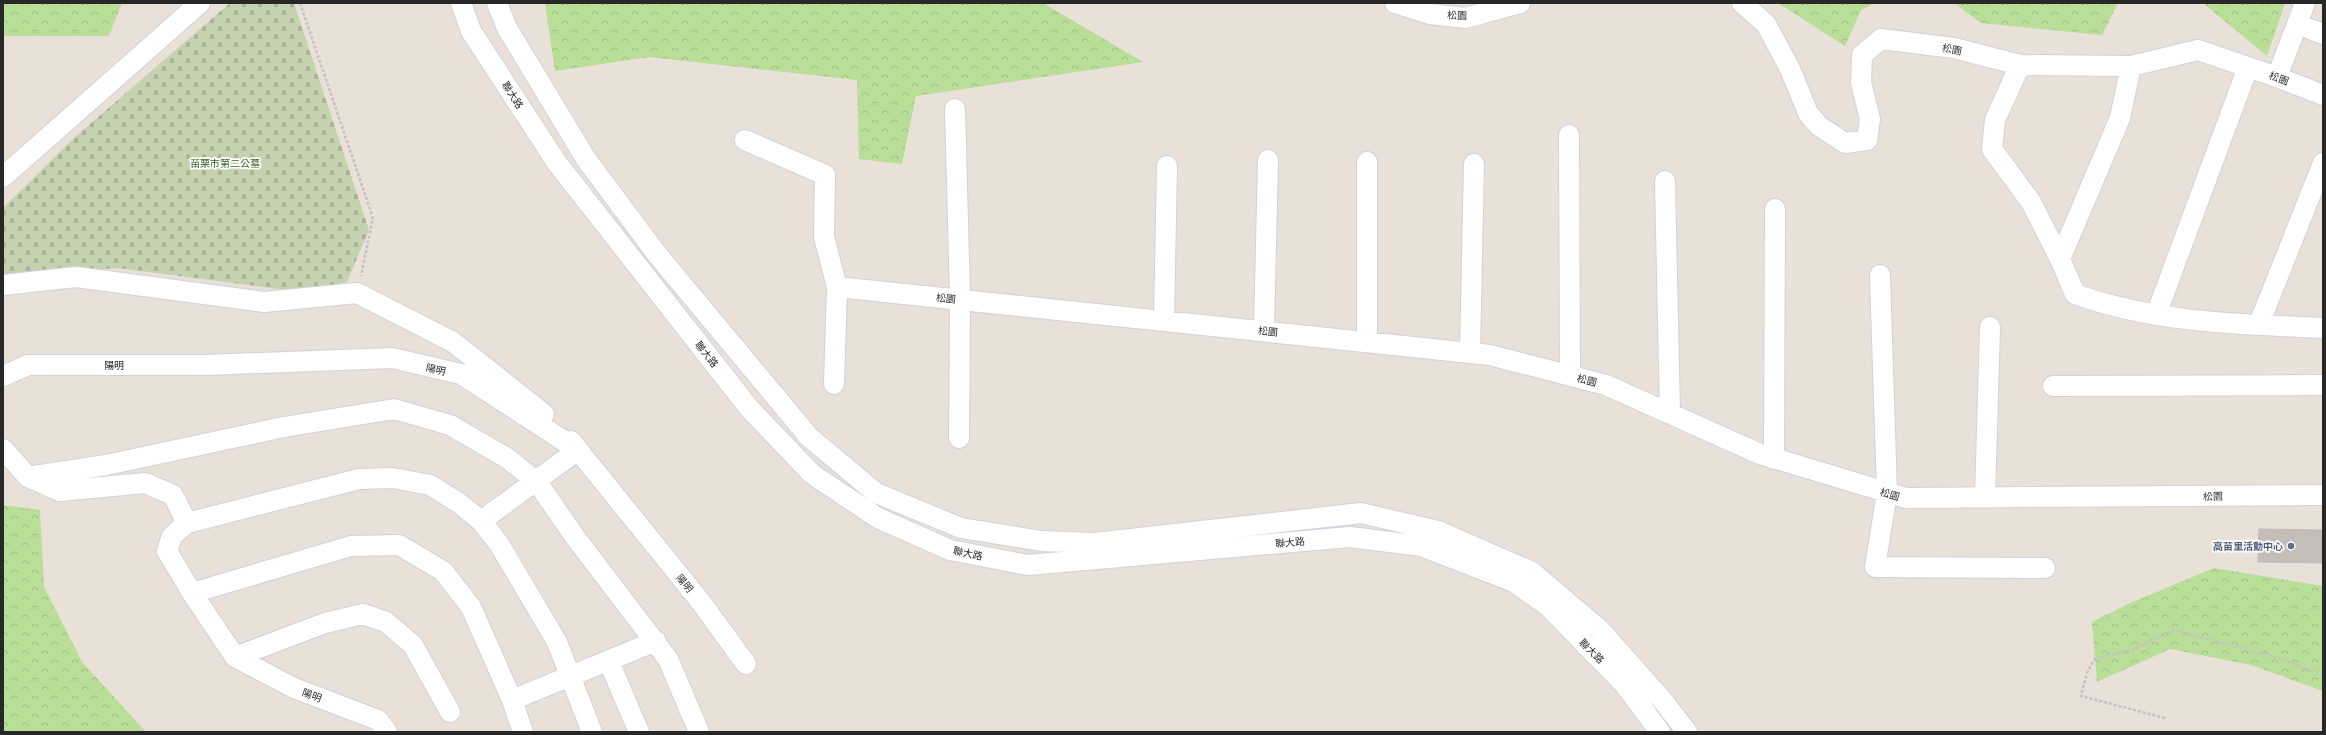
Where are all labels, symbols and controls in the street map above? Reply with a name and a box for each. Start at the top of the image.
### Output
street label: 松園 [1447,9,1467,22]
street label: 松園 [1941,41,1963,58]
street label: 松園 [2267,69,2290,88]
street label: 聯大路 [499,79,526,111]
park label: 苗栗市第二公墓 [190,157,260,170]
street label: 松園 [935,291,957,306]
street label: 松園 [1257,324,1279,339]
street label: 聯大路 [692,338,721,370]
street label: 陽明 [104,359,124,372]
street label: 陽明 [425,361,447,378]
street label: 松園 [1576,372,1598,389]
street label: 松園 [1878,485,1901,504]
street label: 松園 [2203,490,2223,503]
street label: 聯大路 [1275,535,1306,550]
place label: 高苗里活動中心 [2213,540,2283,553]
marker: 高苗里活動中心 [2286,541,2296,551]
street label: 聯大路 [952,544,984,563]
street label: 陽明 [673,571,696,595]
street label: 聯大路 [1576,636,1607,667]
street label: 陽明 [300,686,323,705]

